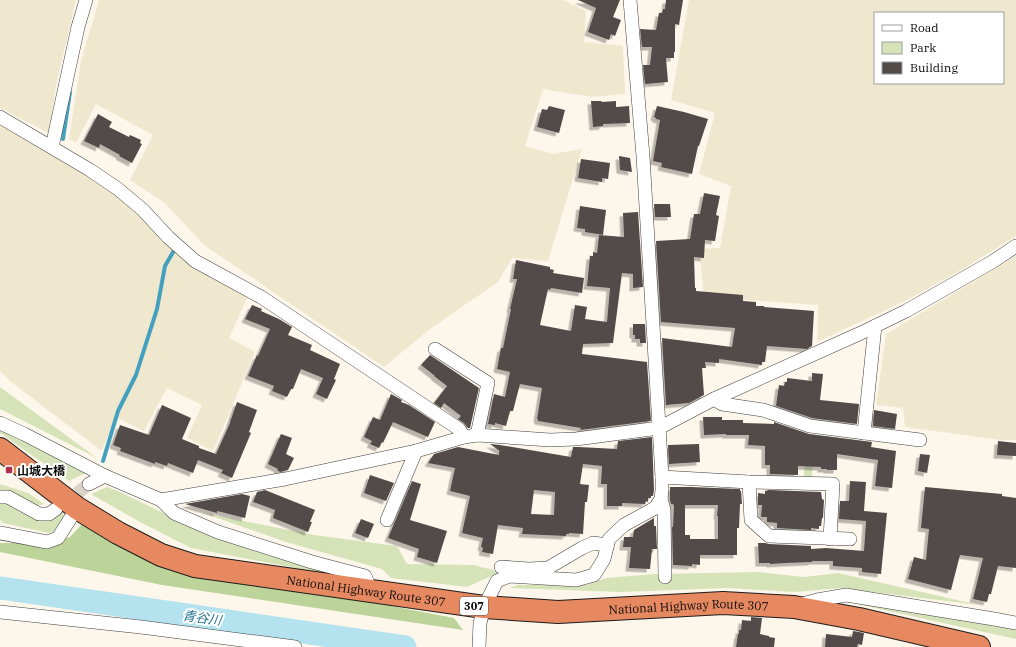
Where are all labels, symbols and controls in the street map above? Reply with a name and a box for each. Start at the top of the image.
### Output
legend [874,12,1004,84]
text: Road [910,20,939,35]
text: Park [910,40,936,55]
text: Building [910,60,958,75]
place label: 山城大橋 [17,463,66,478]
marker: 山城大橋 [4,465,14,475]
street label: National Highway Route 307 [286,572,447,609]
street label: National Highway Route 307 [608,595,769,617]
road number: 307 [460,597,488,615]
water label: 青谷川 [181,607,224,629]

